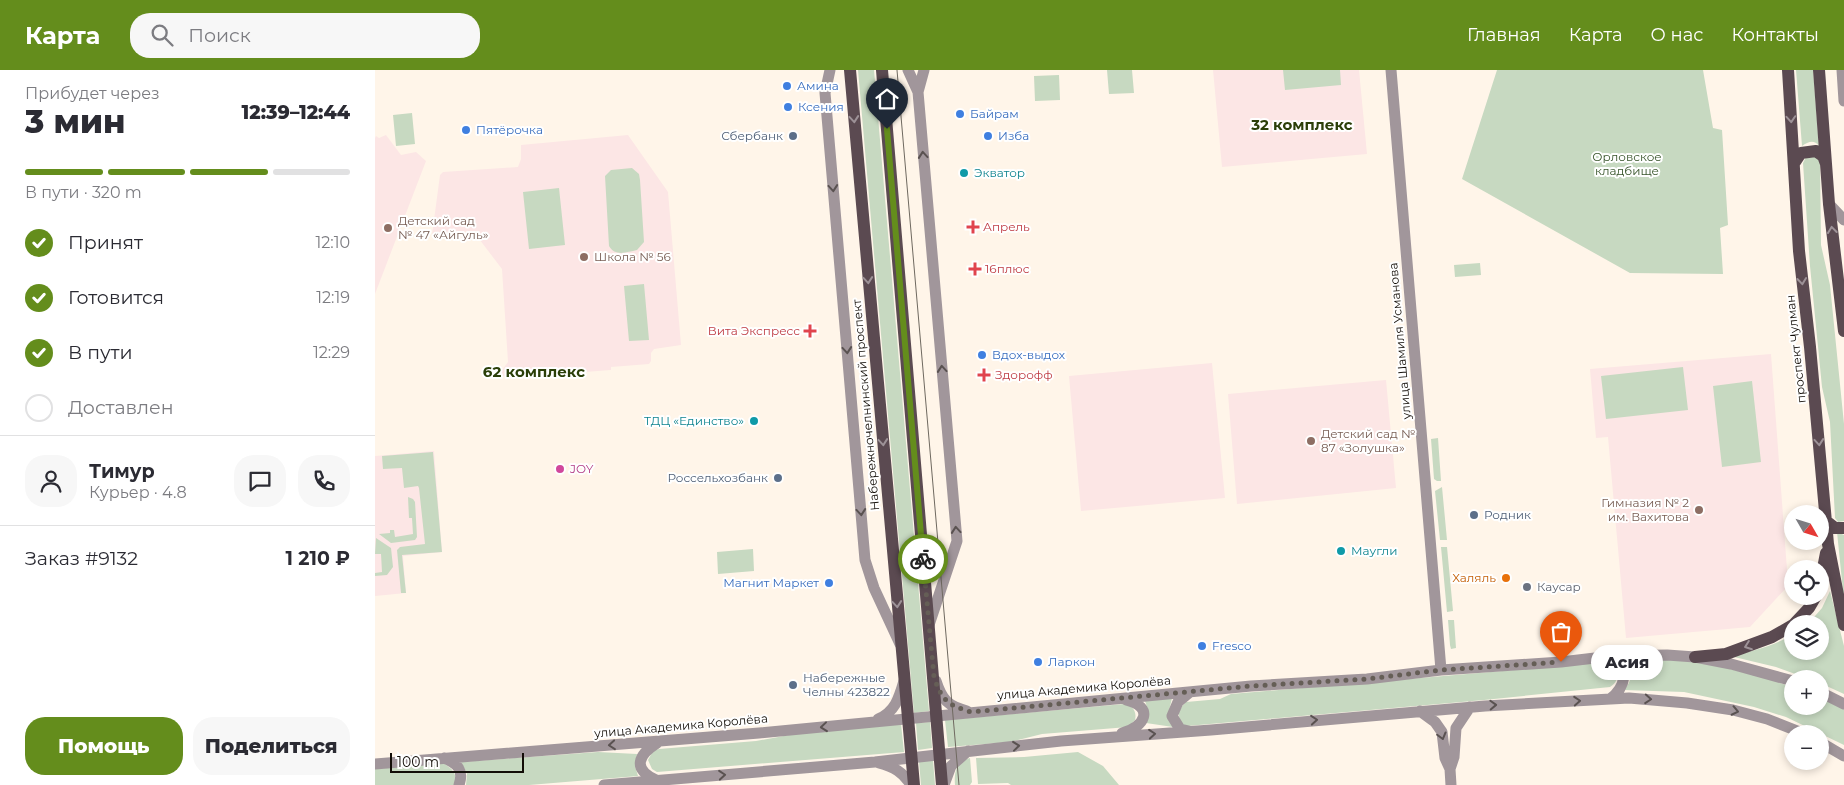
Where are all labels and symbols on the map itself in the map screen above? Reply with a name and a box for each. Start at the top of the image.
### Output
place label: Амина [797,78,839,93]
pin [866,78,908,129]
marker: Амина [781,80,793,92]
place label: Ксения [798,99,844,114]
marker: Ксения [782,101,794,113]
place label: Байрам [970,106,1019,121]
marker: Байрам [954,108,966,120]
one-way arrow [848,115,859,123]
district label: 32 комплекс [1250,115,1353,134]
one-way arrow [1786,115,1797,123]
place label: Пятёрочка [476,122,543,137]
marker: Пятёрочка [460,124,472,136]
place label: Сбербанк [721,128,783,143]
place label: Изба [998,128,1029,143]
marker: Сбербанк [787,130,799,142]
marker: Изба [982,130,994,142]
park label: Орловское кладбище [1592,149,1662,178]
one-way arrow [918,151,929,159]
place label: Экватор [974,165,1025,180]
marker: Экватор [958,167,970,179]
one-way arrow [827,184,838,192]
place label: Детский сад № 47 «Айгуль» [398,213,489,242]
place label: Апрель [983,219,1030,234]
marker: Апрель [967,221,979,233]
marker: Детский сад № 47 «Айгуль» [382,222,394,234]
one-way arrow [1827,226,1838,234]
place label: Школа № 56 [594,249,671,264]
marker: Школа № 56 [578,251,590,263]
place label: 16плюс [985,261,1030,276]
street label: улица Шамиля Усманова [1385,262,1414,421]
marker: 16плюс [969,263,981,275]
one-way arrow [863,277,874,285]
one-way arrow [1796,277,1807,285]
street label: проспект Чулман [1782,294,1809,404]
street label: Набережночелнинский проспект [849,299,882,511]
place label: Вита Экспресс [708,323,800,338]
marker: Вита Экспресс [804,325,816,337]
one-way arrow [841,346,852,354]
place label: Вдох-выдох [992,347,1066,362]
marker: Вдох-выдох [976,349,988,361]
district label: 62 комплекс [483,362,585,381]
one-way arrow [937,364,948,372]
place label: Здорофф [995,367,1053,382]
marker: Здорофф [977,368,991,382]
place label: ТДЦ «Единство» [644,413,744,428]
marker: ТДЦ «Единство» [748,415,760,427]
place label: Детский сад № 87 «Золушка» [1321,426,1415,455]
marker: Детский сад № 87 «Золушка» [1305,435,1317,447]
one-way arrow [877,439,888,447]
one-way arrow [1813,439,1824,447]
place label: JOY [569,461,594,476]
marker: JOY [554,463,566,475]
place label: Россельхозбанк [667,470,768,485]
marker: Россельхозбанк [772,472,784,484]
place label: Гимназия № 2 им. Вахитова [1601,495,1689,524]
marker: Гимназия № 2 им. Вахитова [1693,504,1705,516]
north arrow [1784,505,1829,550]
place label: Родник [1484,507,1531,522]
one-way arrow [855,508,866,516]
marker: Родник [1468,509,1480,521]
one-way arrow [951,526,962,534]
courier [898,534,948,584]
place label: Маугли [1351,543,1397,558]
marker: Маугли [1335,545,1347,557]
place label: Халяль [1452,570,1496,585]
marker: Халяль [1500,572,1512,584]
place label: Магнит Маркет [723,575,819,590]
marker: Магнит Маркет [823,577,835,589]
place label: Каусар [1537,579,1581,594]
marker: Каусар [1521,581,1533,593]
one-way arrow [891,600,902,608]
pin [1540,611,1582,662]
place label: Fresco [1212,638,1251,653]
marker: Fresco [1196,640,1208,652]
one-way arrow [1745,640,1753,650]
callout: Асия [1591,644,1663,680]
place label: Ларкон [1048,654,1095,669]
marker: Ларкон [1032,656,1044,668]
place label: Набережные Челны 423822 [803,670,890,699]
street label: улица Академика Королёва [996,672,1171,703]
marker: Набережные Челны 423822 [787,679,799,691]
one-way arrow [1645,693,1653,704]
one-way arrow [1574,696,1582,707]
one-way arrow [1489,700,1497,711]
one-way arrow [1731,705,1740,716]
street label: улица Академика Королёва [593,710,768,741]
one-way arrow [1310,715,1318,726]
one-way arrow [820,721,828,732]
one-way arrow [1148,729,1156,740]
one-way arrow [1436,731,1447,740]
one-way arrow [608,739,616,750]
one-way arrow [1013,741,1021,752]
scale bar [390,750,524,773]
one-way arrow [718,769,726,780]

